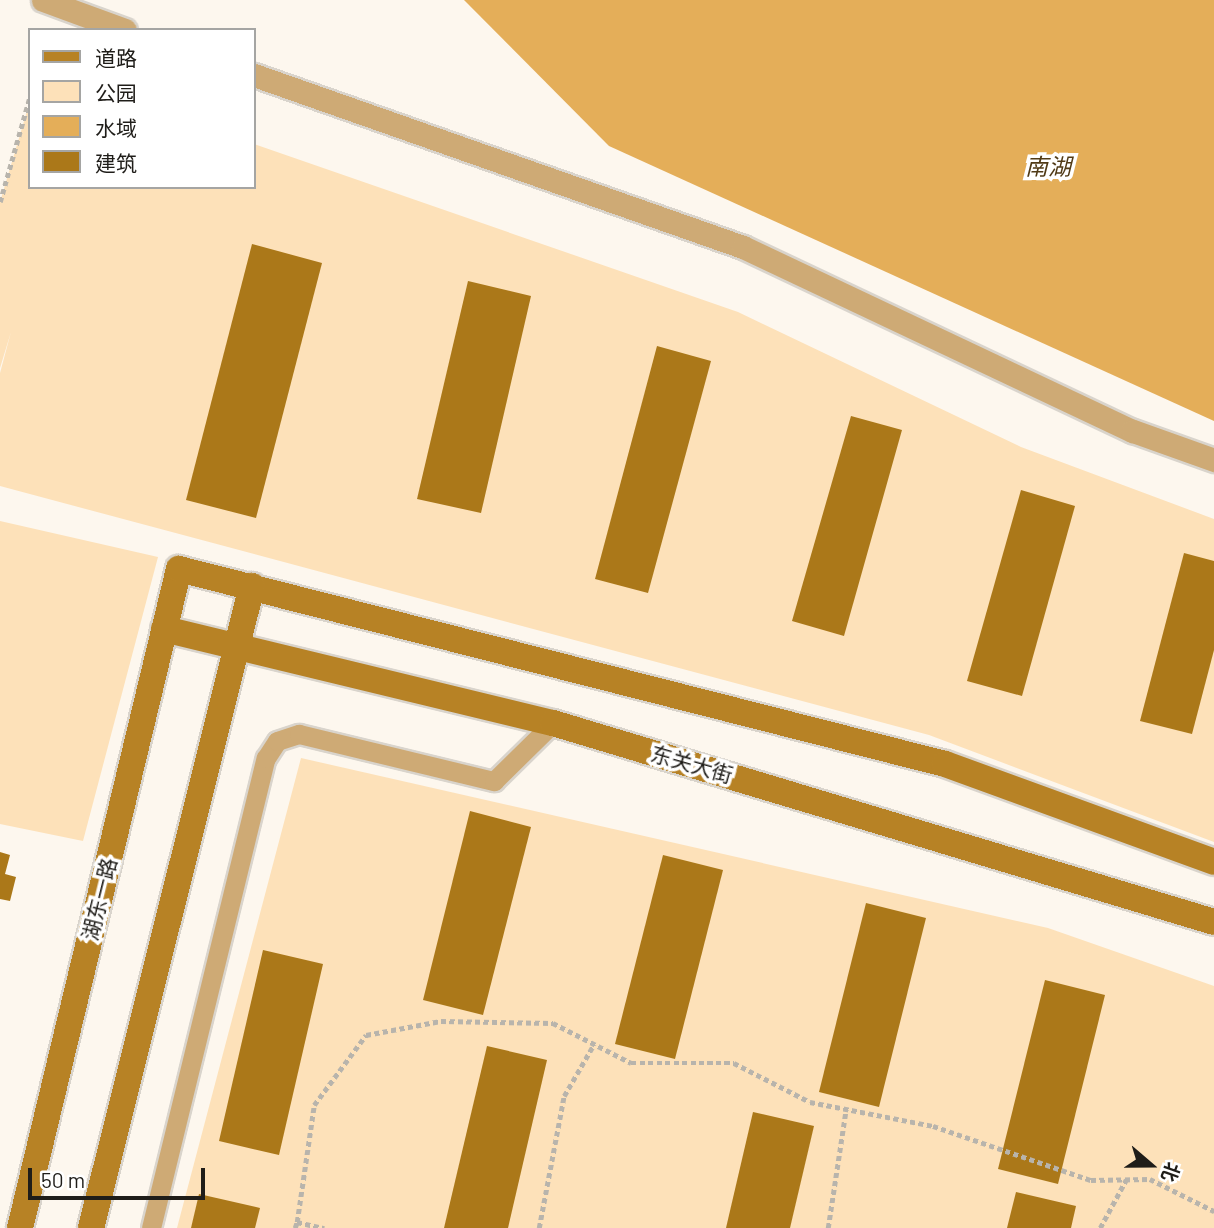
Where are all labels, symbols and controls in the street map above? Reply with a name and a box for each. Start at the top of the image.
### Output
legend [28,28,256,189]
text: 道路 [95,45,137,70]
text: 公园 [95,80,137,105]
text: 水域 [95,115,137,140]
text: 建筑 [95,150,137,175]
water label: 南湖 [1025,152,1071,180]
street label: 东关大街 [648,740,736,788]
street label: 湖东一路 [77,855,121,943]
north arrow [1116,1130,1186,1200]
scale bar [32,1154,208,1198]
text: 北 [1157,1159,1185,1185]
text: 50 m [41,1167,85,1192]

